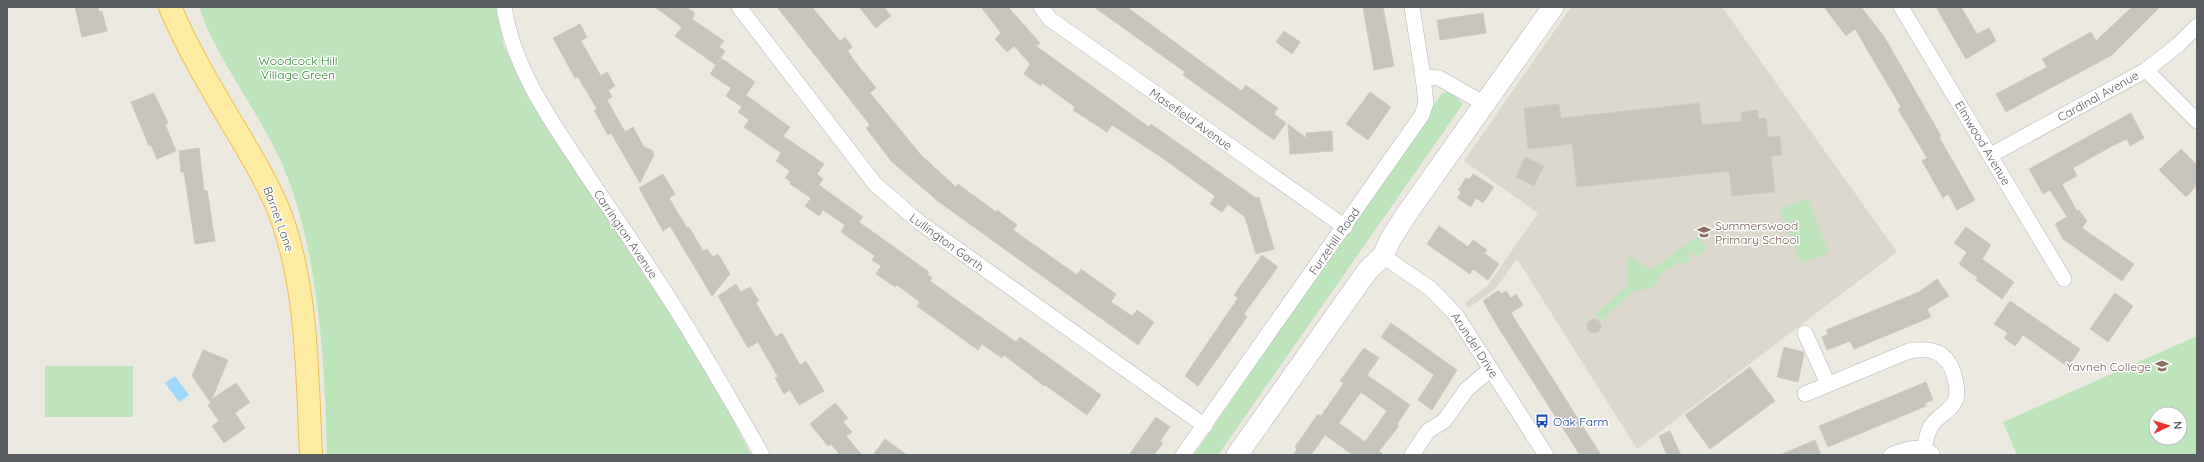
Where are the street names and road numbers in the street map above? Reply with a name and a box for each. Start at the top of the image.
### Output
street label: Cardinal Avenue [2055,67,2141,125]
street label: Masefield Avenue [1147,85,1235,153]
street label: Elmwood Avenue [1952,98,2014,188]
street label: Barnet Lane [260,184,298,254]
street label: Carrington Avenue [591,187,661,281]
street label: Furzehill Road [1305,205,1363,277]
street label: Lullington Garth [907,210,987,274]
street label: Arundel Drive [1448,309,1502,381]

